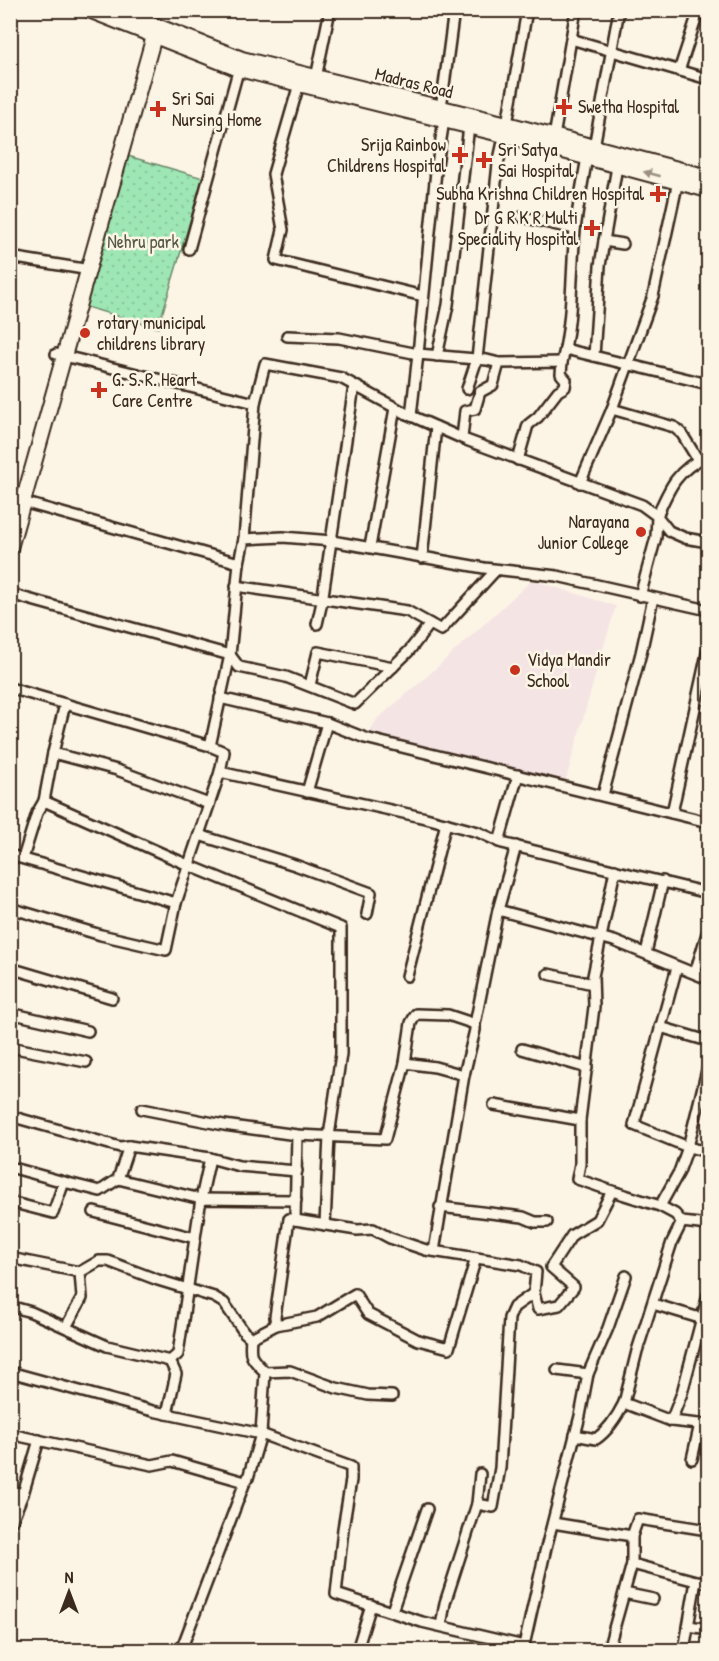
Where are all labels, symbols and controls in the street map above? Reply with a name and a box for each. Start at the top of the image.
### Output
street label: Madras Road [373,61,456,104]
place label: Sri Sai Nursing Home [172,86,262,132]
place label: Swetha Hospital [578,94,679,119]
marker: Swetha Hospital [555,98,573,116]
marker: Sri Sai Nursing Home [149,100,167,118]
place label: Srija Rainbow Childrens Hospital [327,132,446,178]
place label: Sri Satya Sai Hospital [498,137,574,183]
marker: Srija Rainbow Childrens Hospital [451,146,469,164]
marker: Sri Satya Sai Hospital [475,151,493,169]
one-way arrow [643,169,661,178]
place label: Subha Krishna Children Hospital [436,181,644,206]
marker: Subha Krishna Children Hospital [649,185,667,203]
place label: Dr G R K R Multi Speciality Hospital [458,205,578,251]
marker: Dr G R K R Multi Speciality Hospital [583,219,601,237]
park label: Nehru park [107,229,179,254]
place label: rotary municipal childrens library [97,310,206,356]
marker: rotary municipal childrens library [78,326,92,340]
place label: G. S. R. Heart Care Centre [112,367,198,413]
marker: G. S. R. Heart Care Centre [90,381,108,399]
place label: Narayana Junior College [537,509,629,555]
marker: Narayana Junior College [634,525,648,539]
place label: Vidya Mandir School [527,647,611,693]
marker: Vidya Mandir School [508,663,522,677]
north arrow [39,1562,99,1622]
text: N [65,1566,74,1588]

